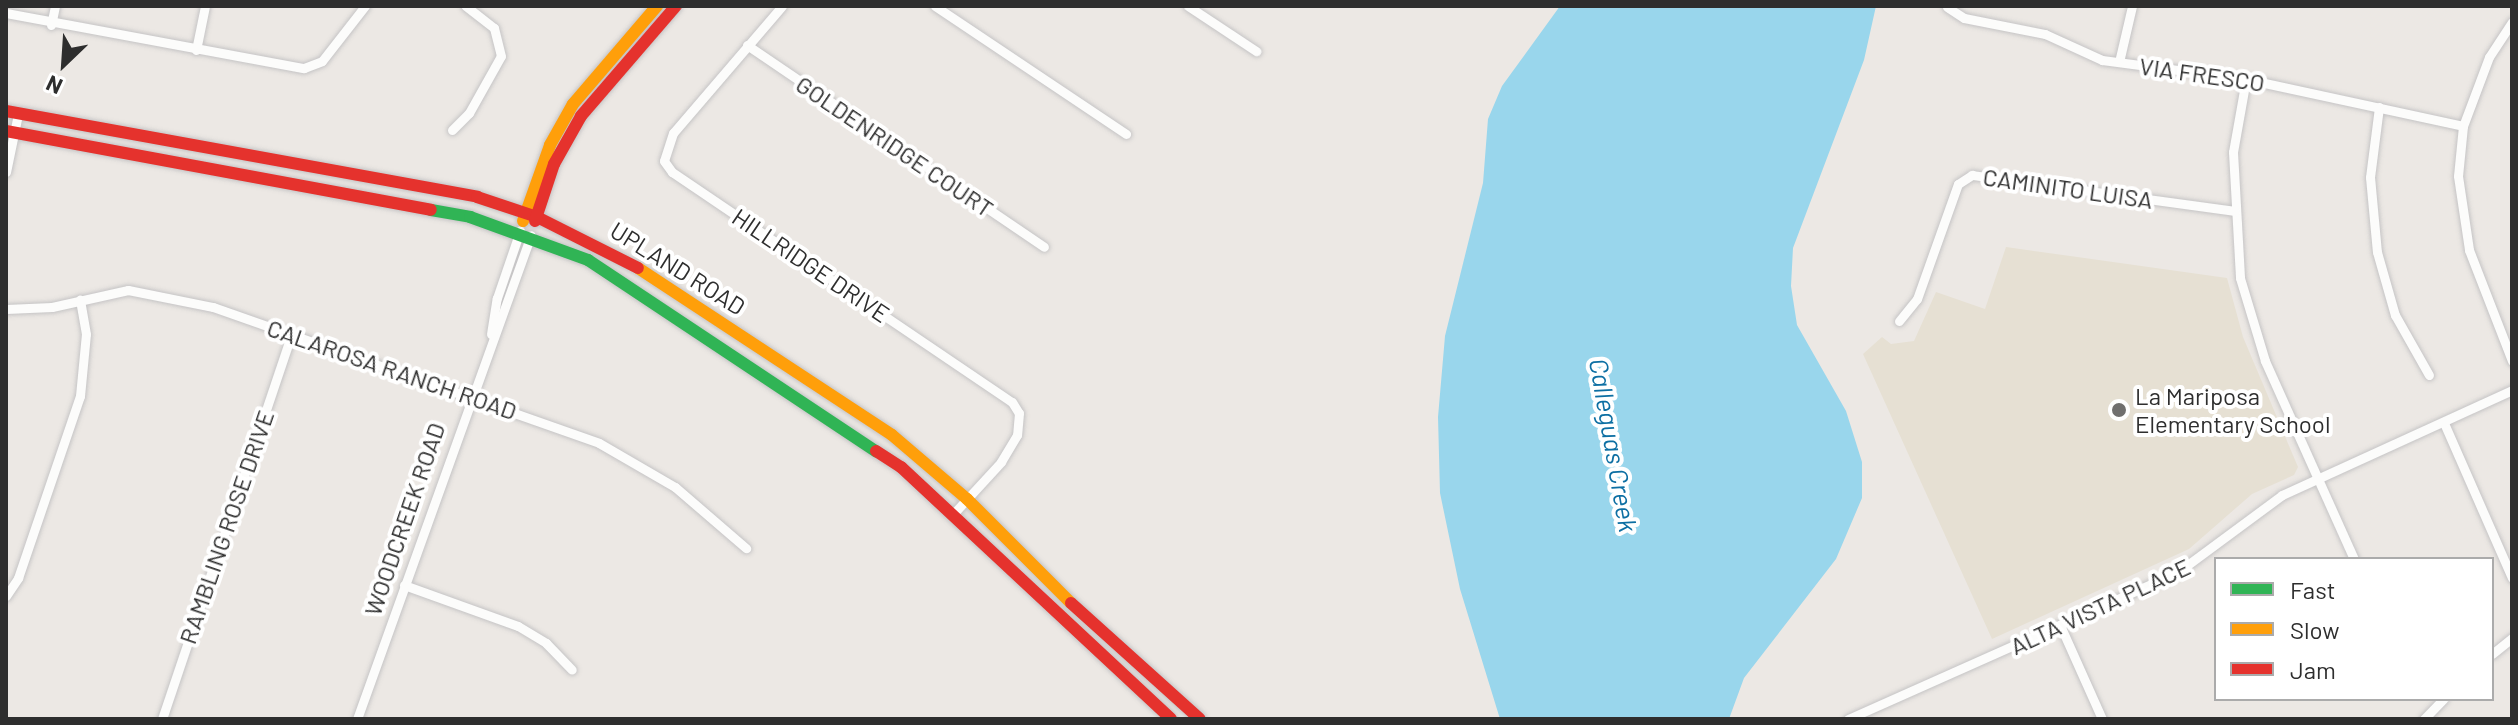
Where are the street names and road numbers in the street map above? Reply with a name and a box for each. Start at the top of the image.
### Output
street label: VIA FRESCO [2138,51,2266,97]
street label: GOLDENRIDGE COURT [791,69,999,223]
street label: CAMINITO LUISA [1981,162,2155,214]
street label: HILLRIDGE DRIVE [727,202,895,328]
street label: UPLAND ROAD [605,215,751,321]
street label: CALAROSA RANCH ROAD [264,313,520,425]
street label: RAMBLING ROSE DRIVE [173,407,279,647]
street label: WOODCREEK ROAD [358,419,450,619]
street label: ALTA VISTA PLACE [2005,552,2195,660]

